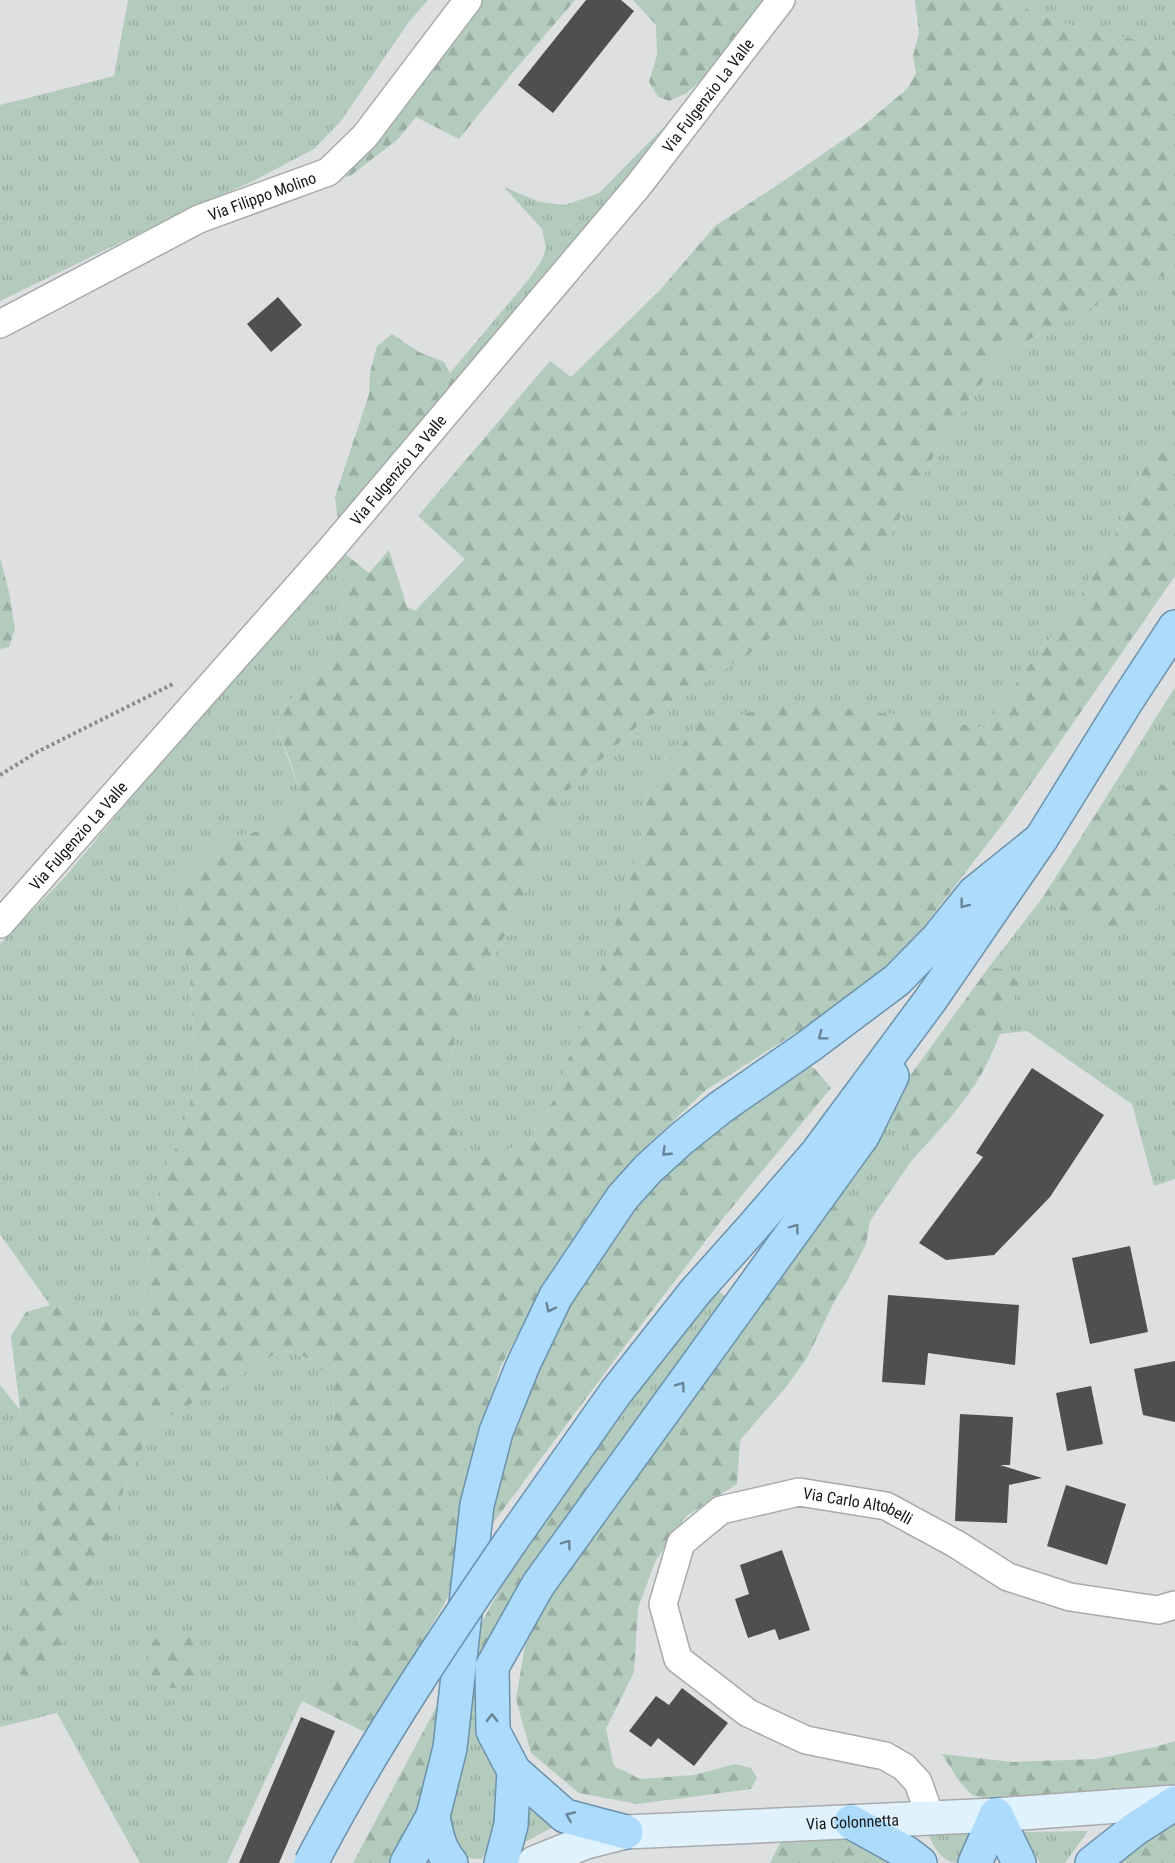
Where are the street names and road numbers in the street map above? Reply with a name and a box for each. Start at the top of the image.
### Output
street label: Via Fulgenzio La Valle [658,35,758,156]
street label: Via Filippo Molino [206,168,319,225]
street label: Via Fulgenzio La Valle [346,411,450,529]
street label: Via Fulgenzio La Valle [25,778,131,894]
street label: Via Carlo Altobelli [802,1484,916,1529]
street label: Via Colonnetta [806,1810,899,1834]

